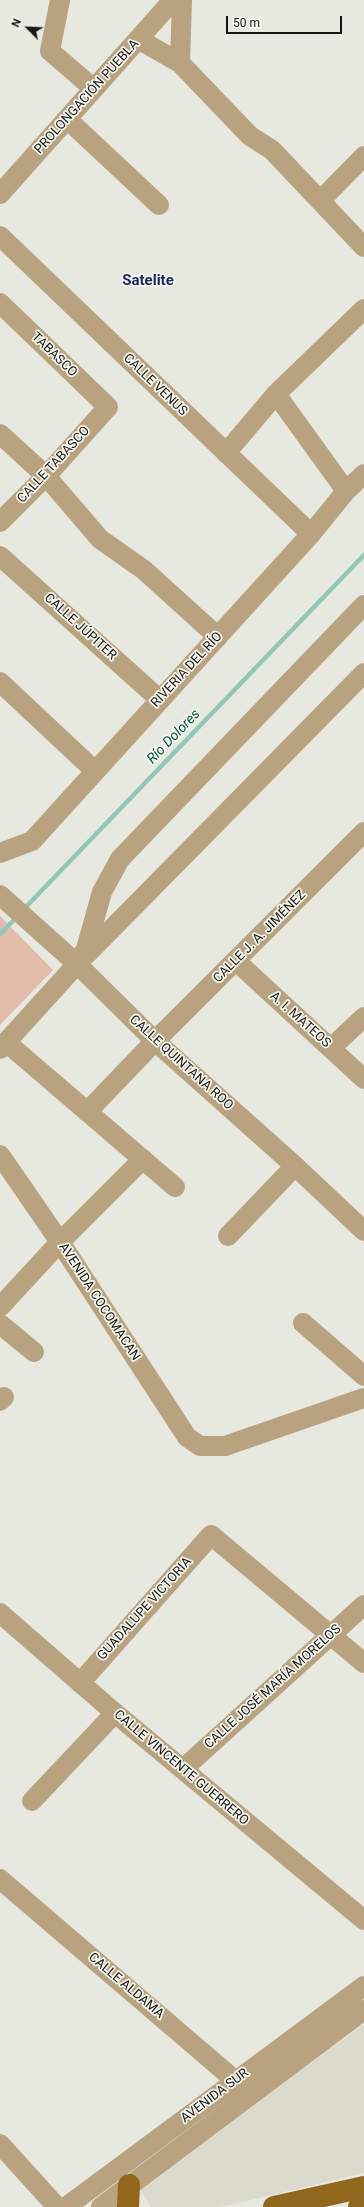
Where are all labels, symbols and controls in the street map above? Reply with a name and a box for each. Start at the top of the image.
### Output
north arrow [8,8,48,48]
scale bar [228,8,344,34]
text: 50 m [233,16,260,30]
text: N [9,17,24,29]
street label: PROLONGACIÓN PUEBLA [32,37,142,157]
district label: Satelite [122,272,174,290]
street label: TABASCO [28,329,80,381]
street label: CALLE VENUS [120,351,190,419]
street label: CALLE TABASCO [15,423,93,507]
street label: CALLE JÚPITER [41,590,119,664]
street label: RIVERIA DEL RÍO [148,629,226,711]
water label: Río Dolores [144,706,204,768]
street label: CALLE J. A. JIMÉNEZ [210,887,310,987]
street label: A. I. MATEOS [266,989,334,1051]
street label: CALLE QUINTANA ROO [126,1012,236,1114]
street label: AVENIDA COCOMACAN [55,1240,143,1364]
street label: GUADALUPE VICTORIA [95,1554,195,1664]
street label: CALLE JOSÉ MARÍA MORELOS [202,1622,344,1752]
street label: CALLE VINCENTE GUERRERO [110,1707,252,1829]
street label: CALLE ALDAMA [85,1950,167,2022]
street label: AVENIDA SUR [178,2065,252,2127]

